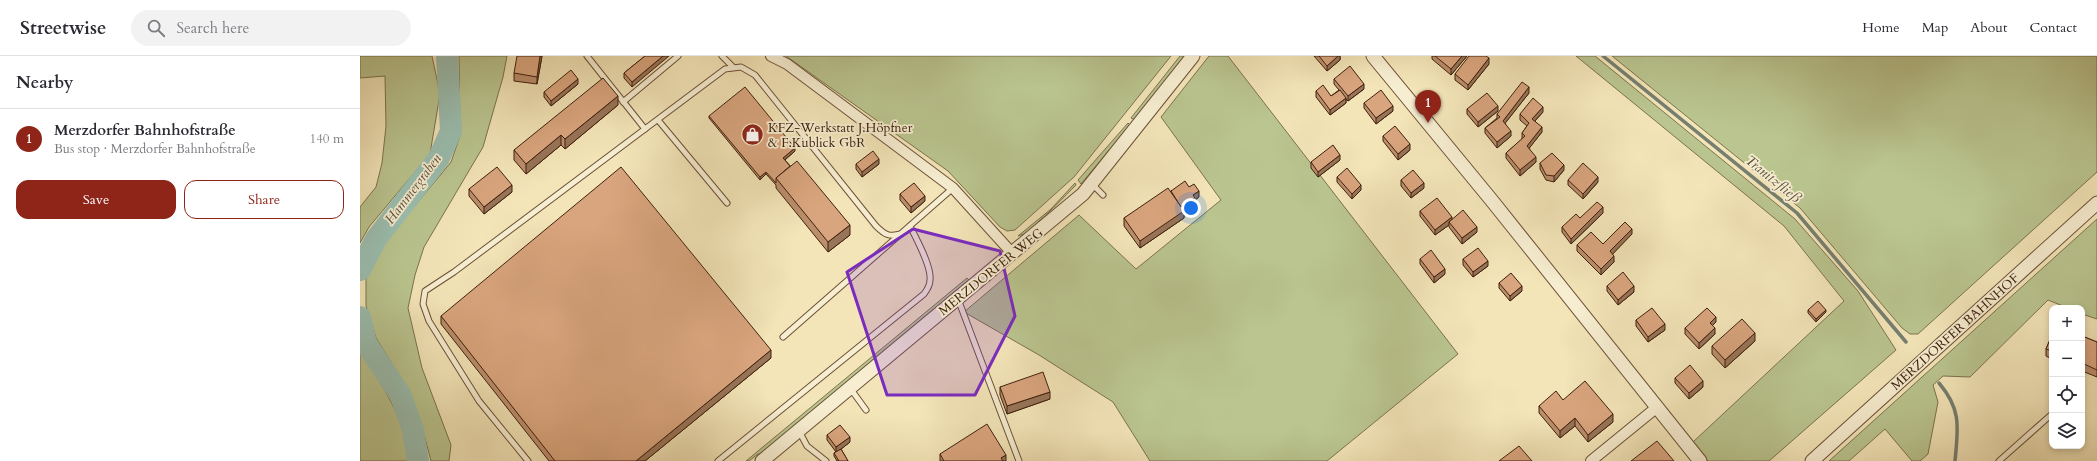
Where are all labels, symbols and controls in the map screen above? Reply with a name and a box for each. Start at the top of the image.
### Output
search box [131,10,411,46]
text: Streetwise [20,15,107,41]
icon: search [145,17,167,39]
text: Search here [177,18,249,38]
text: Home [1862,18,1900,37]
text: Map [1922,18,1948,37]
text: About [1970,18,2007,37]
text: Contact [2029,18,2077,37]
text: Nearby [16,71,73,94]
pin: 1 [1415,90,1441,123]
place label: KFZ-Werkstatt J.Höpfner & F.Kublick GbR [768,119,913,152]
text: Merzdorfer Bahnhofstraße [54,120,236,140]
shop icon: KFZ-Werkstatt J.Höpfner & F.Kublick GbR [739,122,765,148]
text: 1 [26,130,32,148]
text: 140 m [310,130,344,148]
text: Bus stop · Merzdorfer Bahnhofstraße [54,140,256,158]
water label: Hammergraben [380,150,446,228]
water label: Tranitzfließ [1741,151,1805,207]
button: Save [16,180,176,219]
button: Share [184,180,344,219]
your location [1181,198,1201,218]
street label: MERZDORFER WEG [935,224,1047,320]
street label: MERZDORFER BAHNHOF [1887,269,2023,395]
map controls [2049,305,2085,449]
button: + [2049,305,2085,341]
button: − [2049,341,2085,377]
button: locate [2049,377,2085,413]
button: layers [2049,413,2085,449]

